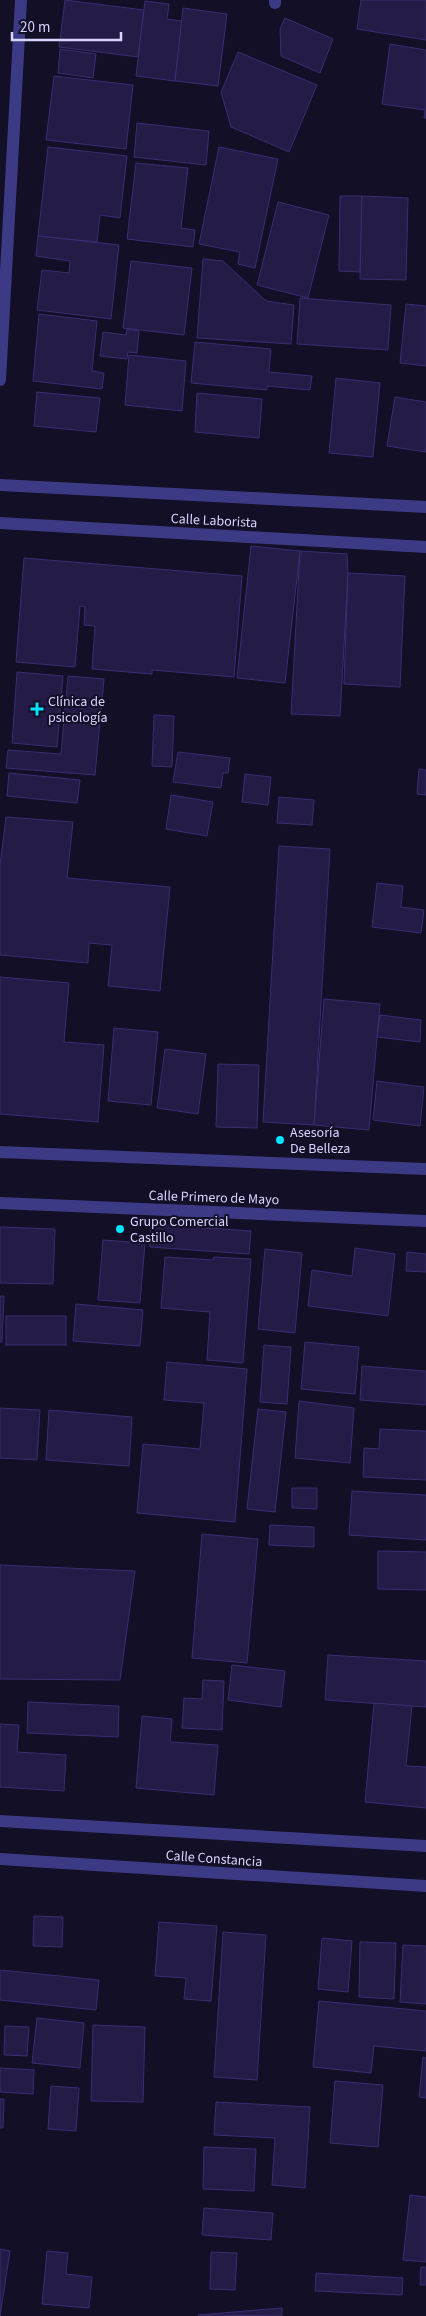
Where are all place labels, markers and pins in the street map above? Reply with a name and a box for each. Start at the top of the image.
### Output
place label: Clínica de psicología [48,692,107,728]
marker: Clínica de psicología [30,702,44,716]
place label: Asesoría De Belleza [290,1123,350,1159]
marker: Asesoría De Belleza [274,1134,286,1146]
place label: Grupo Comercial Castillo [130,1212,229,1248]
marker: Grupo Comercial Castillo [114,1223,126,1235]

